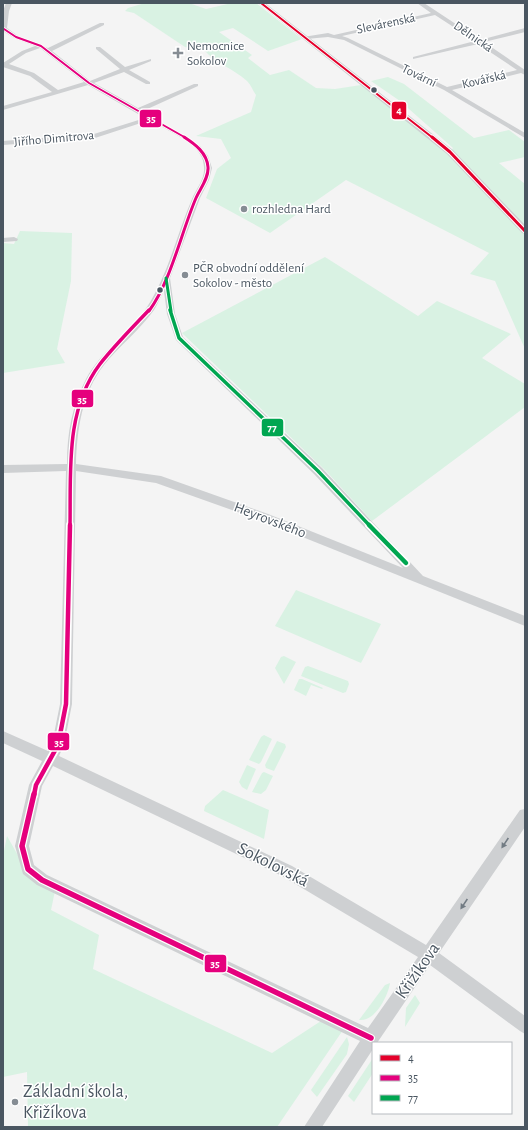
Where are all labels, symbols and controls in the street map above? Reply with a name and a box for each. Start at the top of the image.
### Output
street label: Slevárenská [355,11,417,37]
street label: Dělnická [451,19,495,55]
place label: Nemocnice Sokolov [187,40,244,68]
marker: Nemocnice Sokolov [172,47,184,59]
street label: Tovární [400,62,439,90]
street label: Kovářská [461,69,507,91]
unlabelled marker [369,85,379,95]
line badge: 4 [391,101,407,120]
text: 4 [396,105,402,116]
line badge: 35 [139,109,162,128]
text: 35 [146,113,156,124]
street label: Jiřího Dimitrova [13,129,95,149]
place label: rozhledna Hard [252,203,331,216]
marker: rozhledna Hard [239,204,249,214]
place label: PČR obvodní oddělení Sokolov - město [193,261,305,290]
marker: PČR obvodní oddělení Sokolov - město [180,270,190,280]
unlabelled marker [155,285,165,295]
line badge: 35 [71,389,94,408]
text: 35 [77,394,87,405]
line badge: 77 [261,418,284,437]
text: 77 [267,422,277,433]
street label: Heyrovského [232,499,308,541]
line badge: 35 [47,732,70,751]
text: 35 [54,737,64,748]
one-way arrow [501,838,509,849]
street label: Sokolovská [235,839,311,891]
one-way arrow [460,899,468,910]
street label: Křižíkova [392,940,444,1002]
line badge: 35 [204,954,227,973]
text: 35 [210,958,220,969]
legend [372,1042,512,1114]
text: 4 [408,1052,414,1064]
text: 35 [408,1072,418,1084]
place label: Základní škola, Křižíkova [23,1083,128,1122]
text: 77 [408,1092,418,1104]
marker: Základní škola, Křižíkova [10,1097,20,1107]

